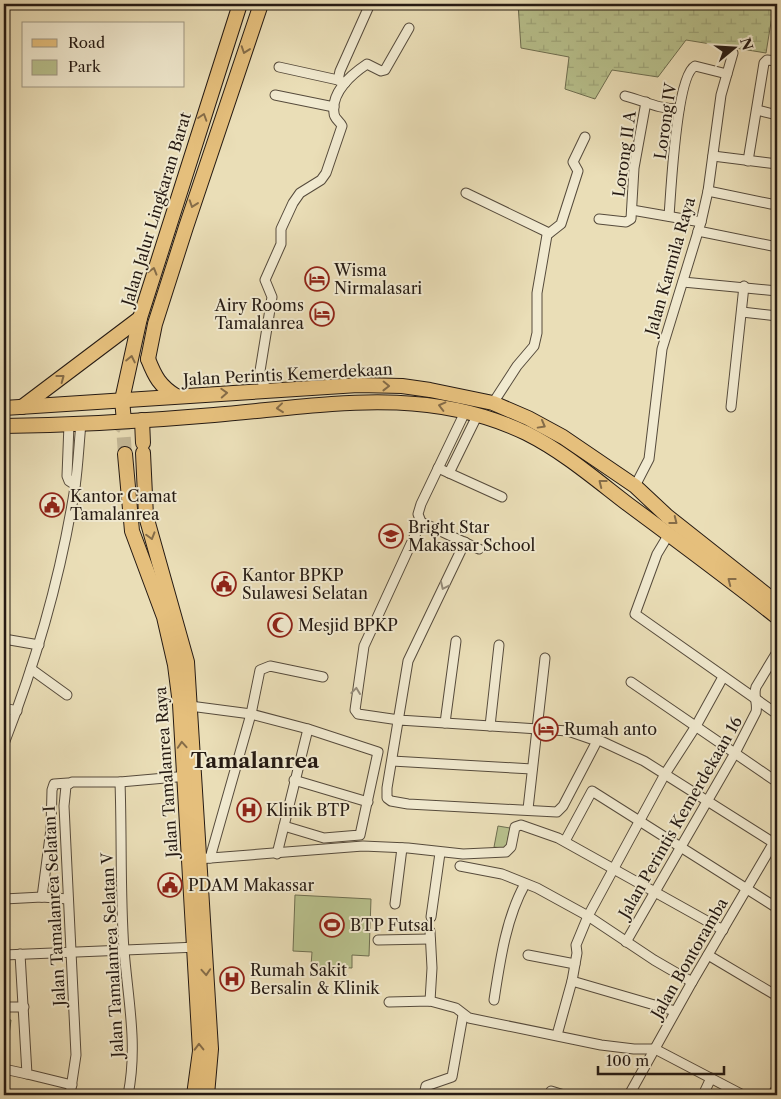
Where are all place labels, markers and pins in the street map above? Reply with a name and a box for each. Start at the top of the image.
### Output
place label: Wisma Nirmalasari [333,260,422,298]
hotel icon: Wisma Nirmalasari [304,266,330,292]
place label: Airy Rooms Tamalanrea [214,295,305,333]
hotel icon: Airy Rooms Tamalanrea [309,301,335,327]
place label: Kantor Camat Tamalanrea [70,486,177,524]
public building icon: Kantor Camat Tamalanrea [39,492,65,518]
place label: Bright Star Makassar School [408,517,536,555]
school or university icon: Bright Star Makassar School [378,523,404,549]
place label: Kantor BPKP Sulawesi Selatan [242,565,368,603]
public building icon: Kantor BPKP Sulawesi Selatan [211,571,237,597]
mosque icon: Mesjid BPKP [267,612,293,638]
place label: Mesjid BPKP [298,615,398,635]
hotel icon: Rumah anto [533,716,559,742]
place label: Rumah anto [564,719,657,739]
hospital icon: Klinik BTP [236,797,262,823]
place label: Klinik BTP [266,800,350,820]
public building icon: PDAM Makassar [157,872,183,898]
place label: PDAM Makassar [188,875,314,895]
sports icon: BTP Futsal [319,912,345,938]
place label: BTP Futsal [350,915,434,935]
place label: Rumah Sakit Bersalin & Klinik [250,960,380,998]
hospital icon: Rumah Sakit Bersalin & Klinik [219,966,245,992]

